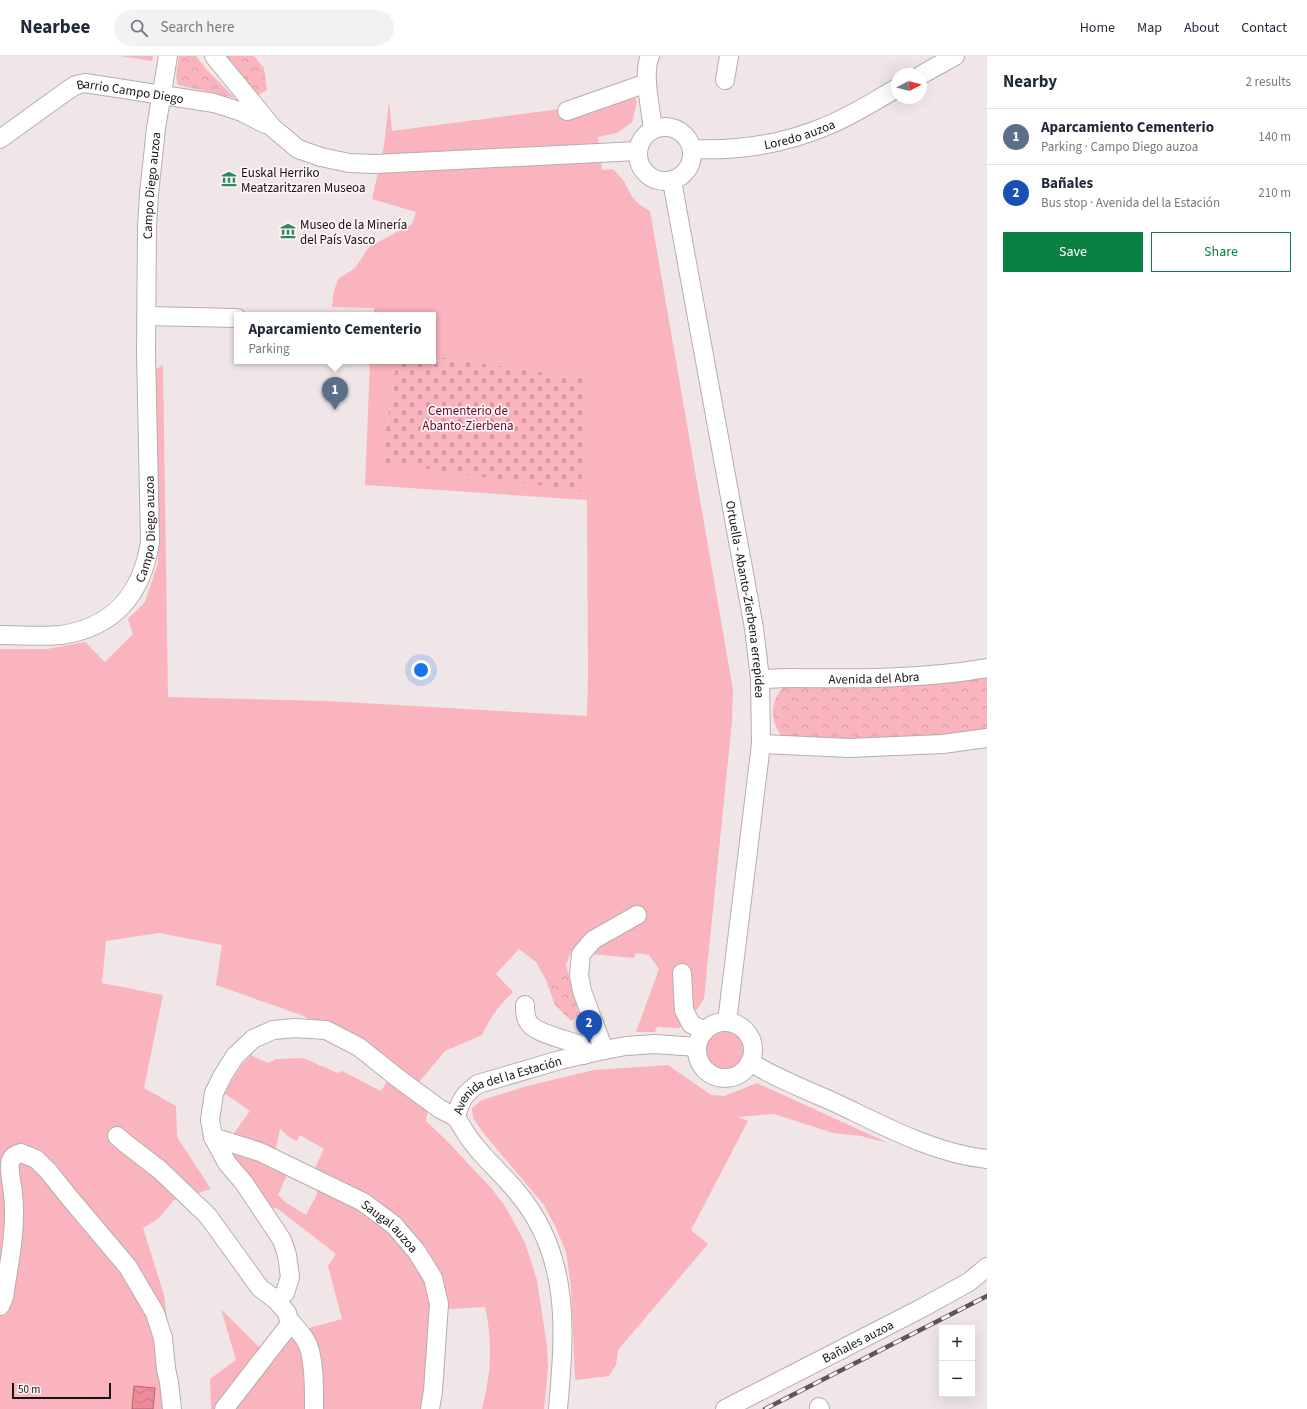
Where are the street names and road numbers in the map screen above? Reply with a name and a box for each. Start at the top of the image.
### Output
street label: Barrio Campo Diego [75,75,185,108]
street label: Loredo auzoa [763,115,838,154]
street label: Campo Diego auzoa [139,131,166,239]
street label: Campo Diego auzoa [131,475,160,586]
street label: Ortuella - Abanto-Zierbena errepidea [721,499,768,698]
street label: Avenida del Abra [829,668,920,688]
street label: Avenida del la Estación [449,1052,564,1117]
street label: Saugal auzoa [357,1196,422,1257]
street label: Bañales auzoa [819,1316,897,1368]

